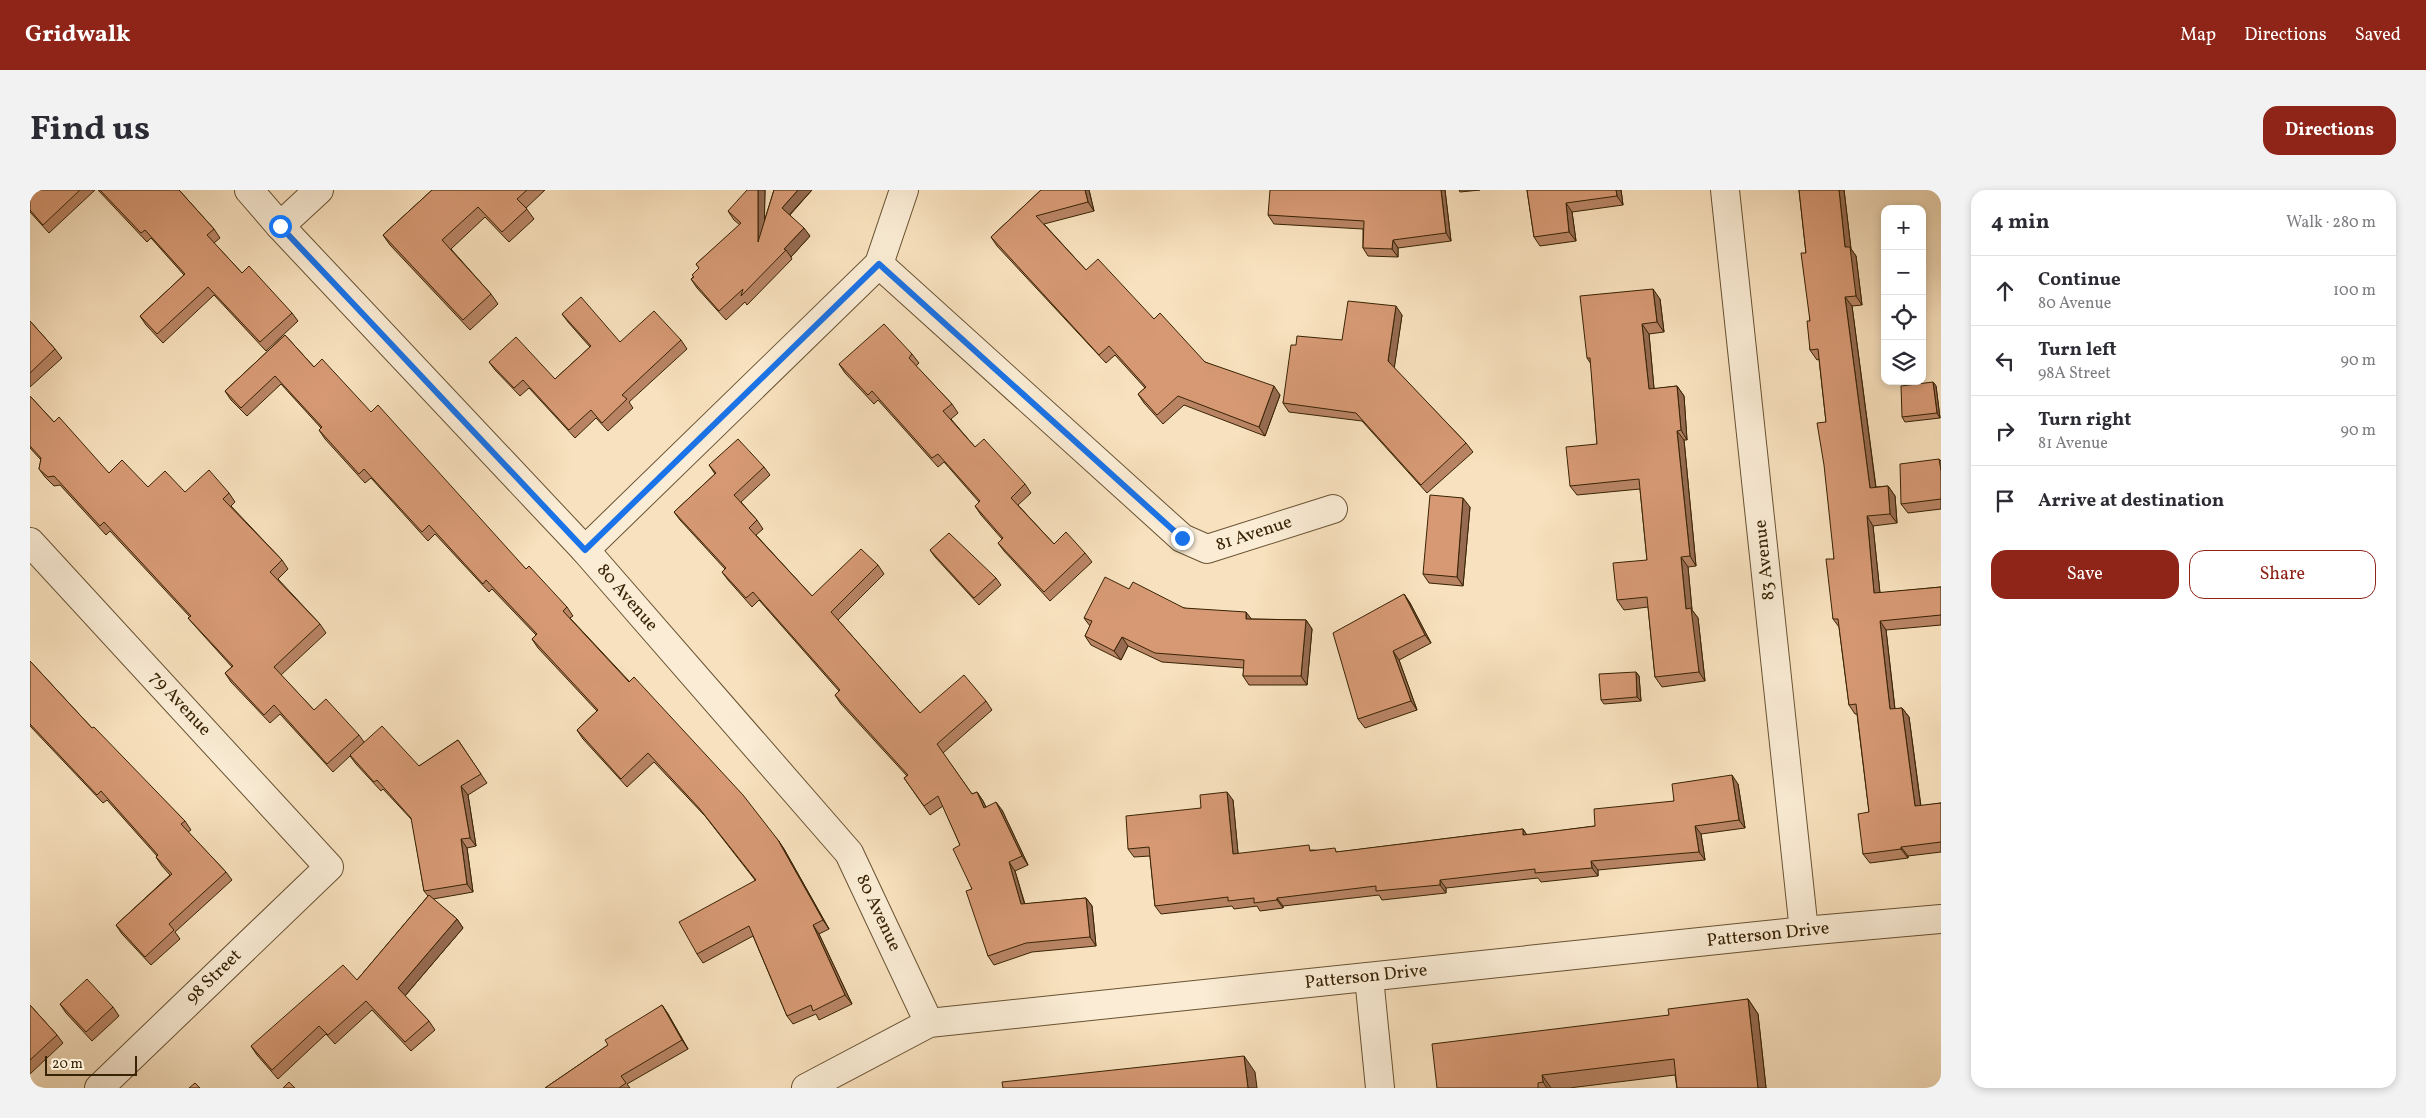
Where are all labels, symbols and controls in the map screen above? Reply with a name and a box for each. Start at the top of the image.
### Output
text: Gridwalk [25,18,131,52]
text: Map [2180,23,2216,48]
text: Directions [2244,23,2327,48]
text: Saved [2355,23,2401,48]
text: Find us [30,106,150,154]
button: Directions [2263,106,2396,155]
map controls [1881,205,1926,385]
button: + [1881,205,1926,250]
text: 4 min [1991,208,2050,237]
text: Walk · 280 m [2286,212,2376,234]
route start [269,215,292,238]
button: − [1881,250,1926,295]
text: Continue [2038,267,2121,293]
icon: ahead [1991,277,2019,305]
text: 100 m [2333,280,2376,302]
text: 80 Avenue [2038,293,2111,315]
button: locate [1881,295,1926,340]
text: Turn left [2038,337,2117,363]
button: layers [1881,340,1926,385]
icon: left [1991,347,2019,375]
text: 90 m [2340,350,2376,372]
text: 98A Street [2038,363,2111,385]
text: Turn right [2038,407,2131,433]
icon: right [1991,417,2019,445]
text: 90 m [2340,420,2376,442]
text: 81 Avenue [2038,433,2108,455]
icon: arrive [1991,487,2019,515]
text: Arrive at destination [2038,488,2224,514]
street label: 81 Avenue [1213,510,1295,558]
street label: 83 Avenue [1748,518,1782,602]
route end [1171,527,1194,550]
button: Save [1991,550,2179,599]
button: Share [2189,550,2376,599]
street label: 80 Avenue [591,559,663,637]
street label: 79 Avenue [143,666,217,742]
street label: 80 Avenue [849,870,907,956]
street label: Patterson Drive [1705,916,1831,954]
street label: 98 Street [180,944,248,1010]
street label: Patterson Drive [1303,958,1429,996]
scale bar [45,1053,138,1076]
text: 20 m [52,1055,83,1074]

